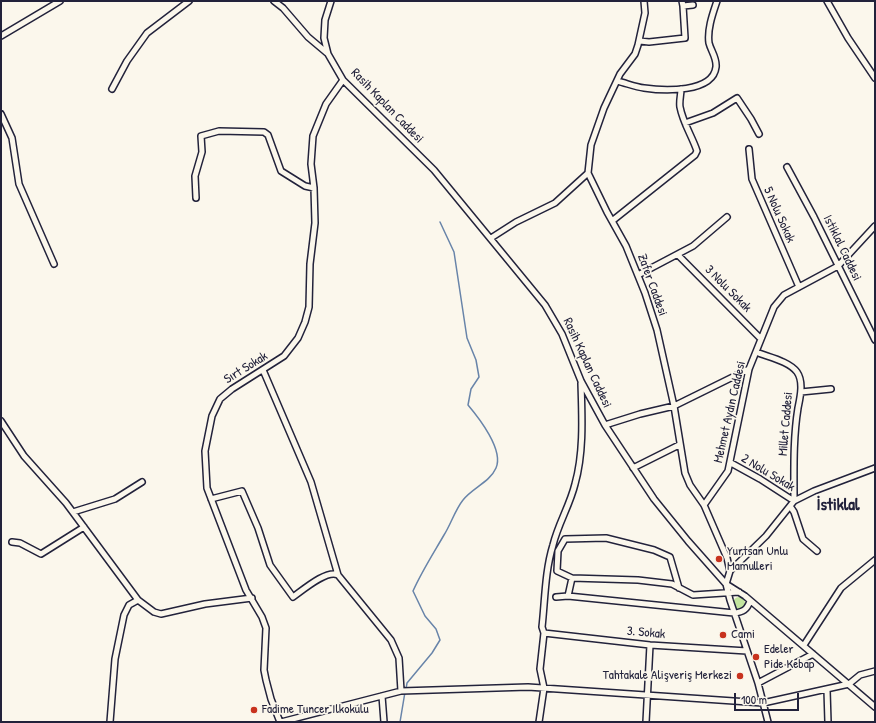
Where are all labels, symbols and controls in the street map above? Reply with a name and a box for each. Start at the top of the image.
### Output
street label: Rasih Kaplan Caddesi [347,65,427,147]
street label: 5 Nolu Sokak [760,185,798,245]
street label: Istiklal Caddesi [819,213,865,283]
street label: Zafer Caddesi [634,252,670,318]
street label: 3 Nolu Sokak [701,262,755,316]
street label: Rasih Kaplan Caddesi [559,315,615,411]
street label: Sırt Sokak [221,349,271,387]
street label: Mehmet Aydın Caddesi [711,360,749,464]
street label: Millet Caddesi [775,391,797,457]
street label: 2 Nolu Sokak [738,451,798,495]
district label: İstiklal [817,495,859,515]
place label: Yurtsan Unlu Mamulleri [727,544,788,575]
marker: Yurtsan Unlu Mamulleri [714,554,724,564]
street label: 3. Sokak [626,624,666,642]
place label: Cami [731,627,755,643]
marker: Cami [718,630,728,640]
place label: Edeler Pide Kebap [764,642,814,673]
marker: Edeler Pide Kebap [751,652,761,662]
place label: Tahtakale Alişveriş Merkezi [603,668,732,684]
marker: Tahtakale Alişveriş Merkezi [735,671,745,681]
scale bar [736,685,801,711]
text: 100 m [741,691,767,708]
place label: Fadime Tuncer Ilkokulu [262,702,369,718]
marker: Fadime Tuncer Ilkokulu [249,705,259,715]

